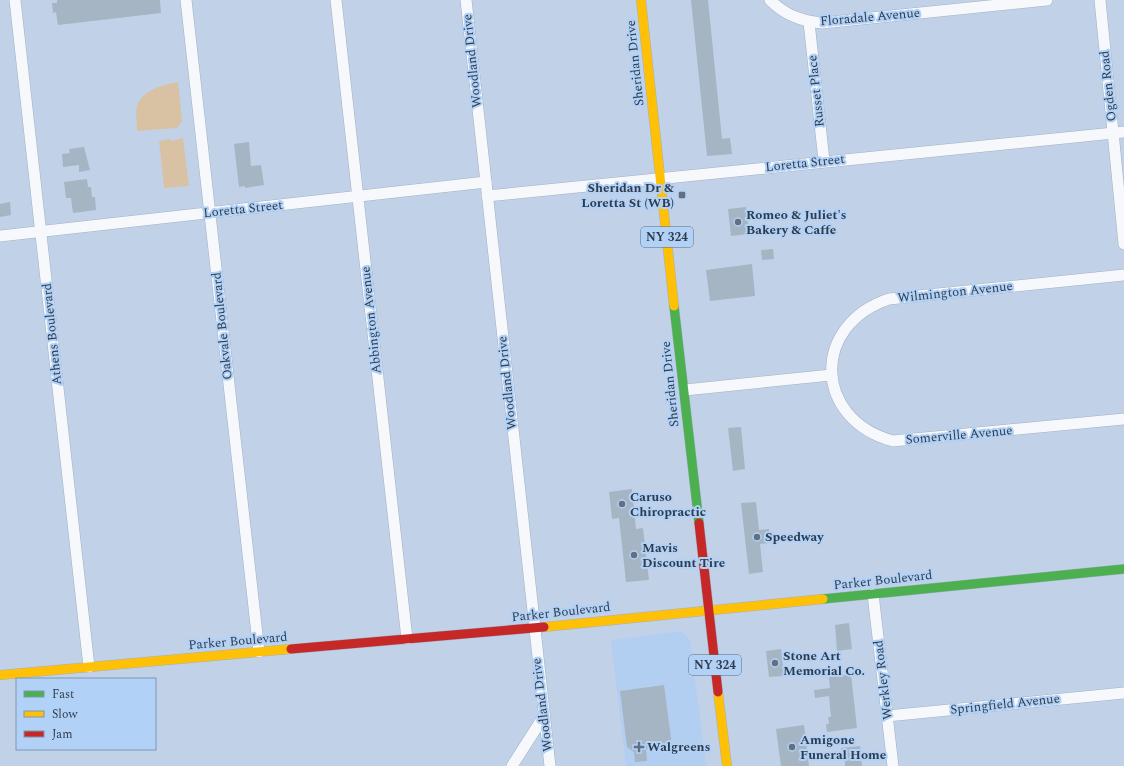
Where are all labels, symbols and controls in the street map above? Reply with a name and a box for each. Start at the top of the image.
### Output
street label: Floradale Avenue [819,3,921,31]
street label: Woodland Drive [457,13,487,109]
street label: Sheridan Drive [621,19,649,107]
street label: Ogden Road [1094,50,1122,122]
street label: Russet Place [802,54,830,128]
street label: Loretta Street [764,149,846,177]
place label: Sheridan Dr & Loretta St (WB) [581,178,674,213]
marker: Sheridan Dr & Loretta St (WB) [677,190,687,200]
street label: Loretta Street [202,195,284,223]
place label: Romeo & Juliet's Bakery & Caffe [746,205,846,240]
marker: Romeo & Juliet's Bakery & Caffe [733,217,743,227]
road number: NY 324 [641,227,693,247]
street label: Abbington Avenue [355,265,387,375]
street label: Oakvale Boulevard [206,271,238,381]
street label: Wilmington Avenue [896,276,1014,308]
street label: Athens Boulevard [37,282,67,386]
street label: Woodland Drive [492,335,522,431]
street label: Sheridan Drive [656,340,684,428]
street label: Somerville Avenue [905,420,1013,450]
place label: Caruso Chiropractic [630,487,706,522]
marker: Caruso Chiropractic [617,499,627,509]
place label: Speedway [765,527,824,547]
marker: Speedway [752,532,762,542]
place label: Mavis Discount Tire [642,538,725,573]
marker: Mavis Discount Tire [629,550,639,560]
street label: Parker Boulevard [833,565,933,595]
street label: Parker Boulevard [511,597,611,627]
street label: Parker Boulevard [188,627,288,655]
street label: Werkley Road [868,639,898,721]
place label: Stone Art Memorial Co. [783,646,865,681]
road number: NY 324 [689,655,741,675]
street label: Woodland Drive [526,657,558,753]
marker: Stone Art Memorial Co. [770,658,780,668]
legend [16,678,156,750]
text: Fast [52,685,74,704]
street label: Springfield Avenue [949,688,1061,720]
text: Slow [52,705,78,724]
text: Jam [52,725,73,744]
place label: Amigone Funeral Home [800,730,886,765]
place label: Walgreens [647,737,710,757]
marker: Walgreens [634,742,644,752]
marker: Amigone Funeral Home [787,742,797,752]

